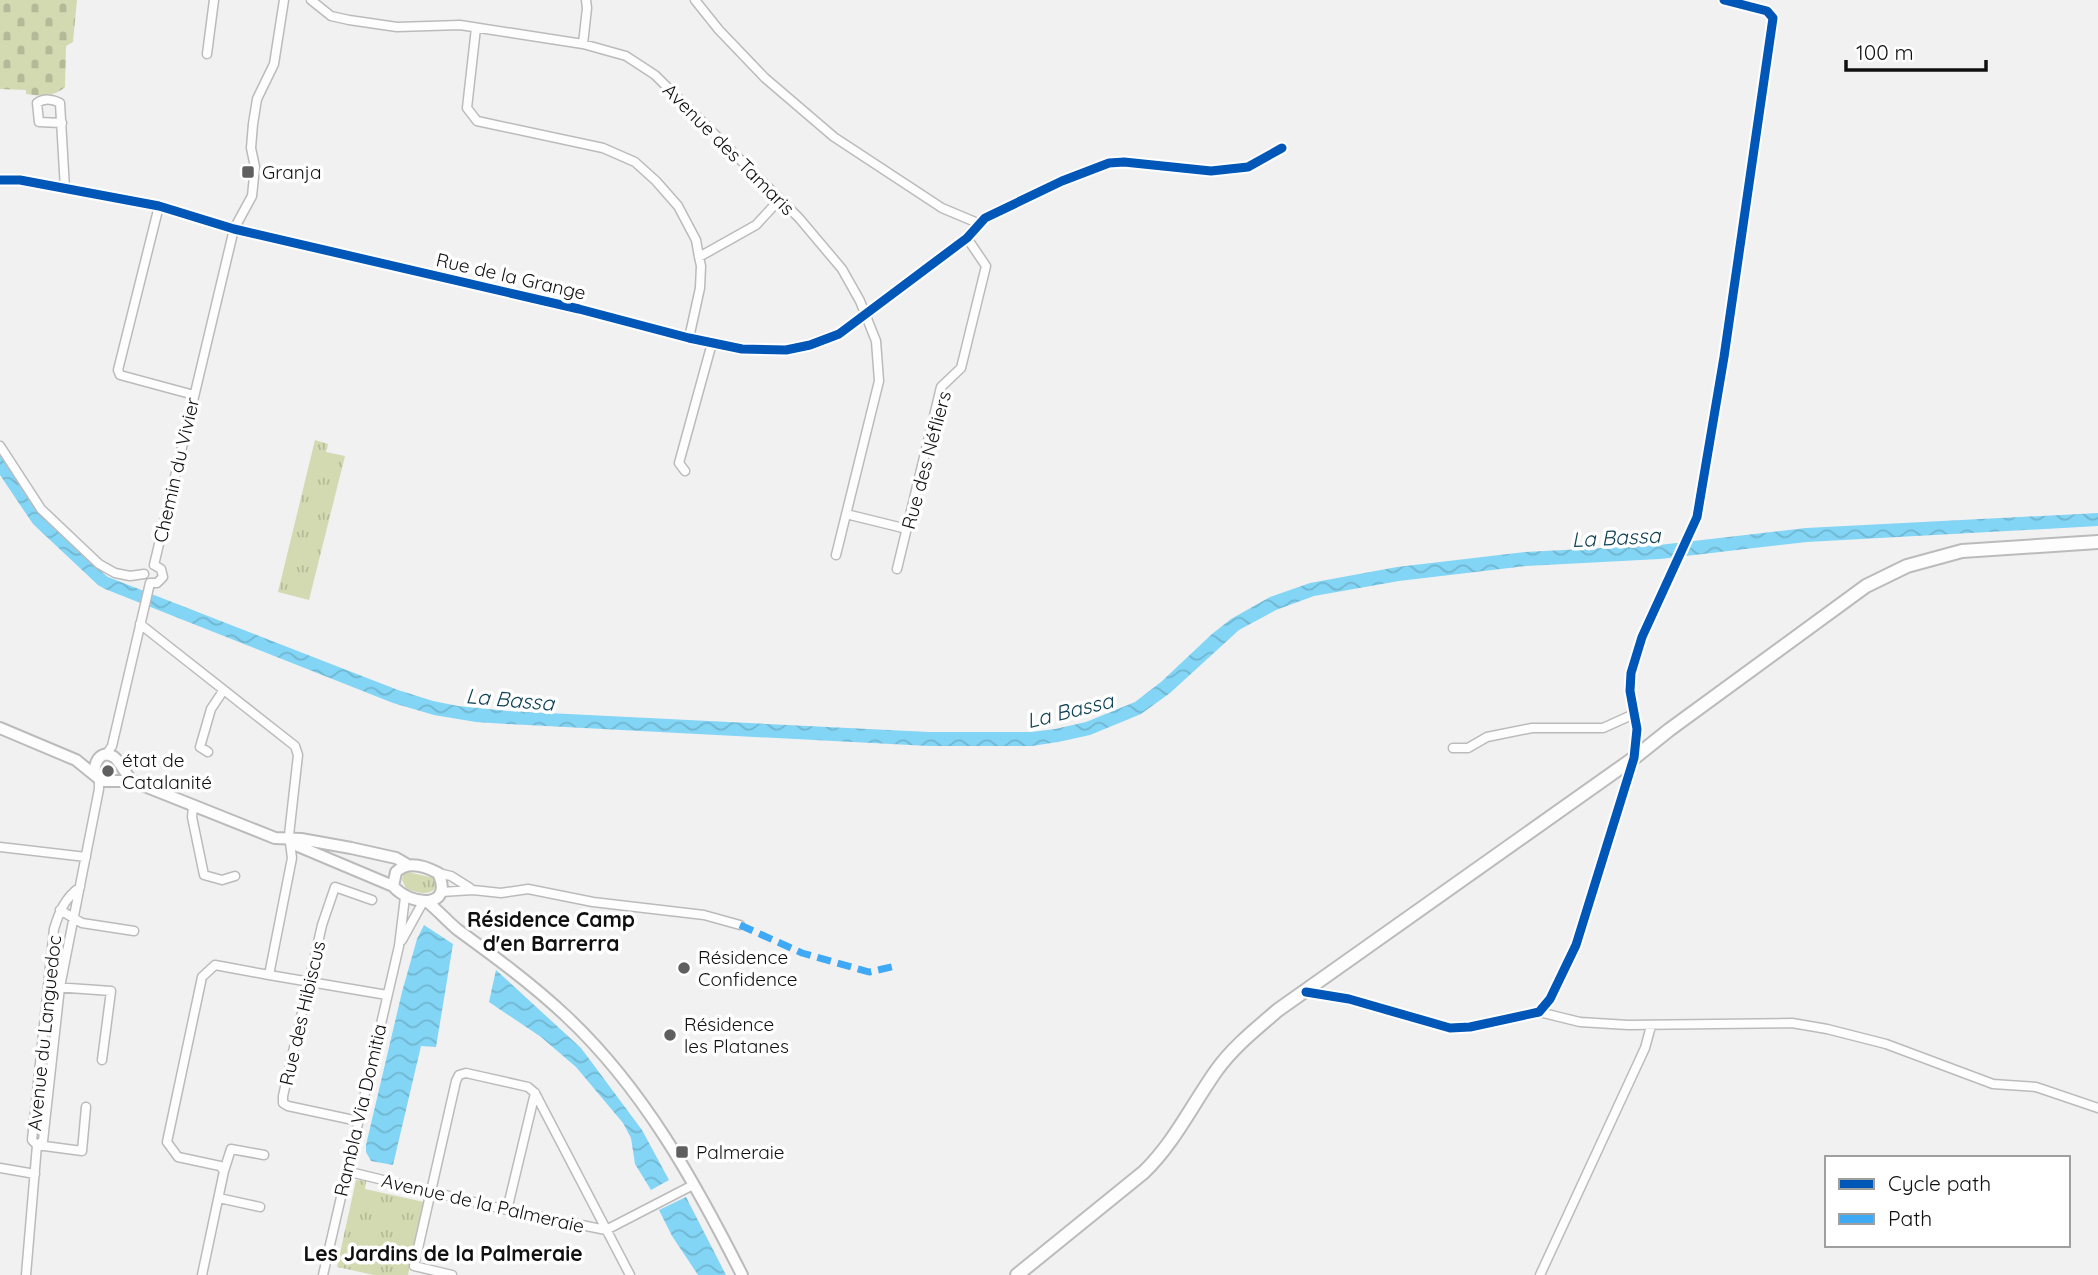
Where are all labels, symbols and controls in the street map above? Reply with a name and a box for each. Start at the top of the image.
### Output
scale bar [1846,28,1986,72]
text: 100 m [1856,39,1914,65]
street label: Avenue des Tamaris [658,78,800,220]
place label: Granja [262,160,321,184]
marker: Granja [240,164,256,180]
street label: Rue de la Grange [434,247,588,305]
street label: Rue des Néfliers [896,388,956,532]
street label: Chemin du Vivier [148,394,205,545]
water label: La Bassa [1571,522,1662,552]
water label: La Bassa [465,682,557,716]
water label: La Bassa [1024,686,1117,733]
place label: état de Catalanité [122,748,212,794]
marker: état de Catalanité [100,763,116,779]
district label: Résidence Camp d'en Barrerra [467,906,635,956]
street label: Avenue du Languedoc [22,934,66,1132]
street label: Rue des Hibiscus [274,938,330,1088]
place label: Résidence Confidence [698,945,798,991]
marker: Résidence Confidence [676,960,692,976]
place label: Résidence les Platanes [684,1012,789,1058]
street label: Rambla Via Domitia [328,1021,392,1199]
marker: Résidence les Platanes [662,1027,678,1043]
place label: Palmeraie [696,1140,785,1164]
marker: Palmeraie [674,1144,690,1160]
legend [1825,1156,2070,1247]
street label: Avenue de la Palmeraie [379,1168,587,1238]
text: Cycle path [1888,1170,1991,1196]
text: Path [1888,1205,1932,1231]
district label: Les Jardins de la Palmeraie [303,1240,583,1266]

